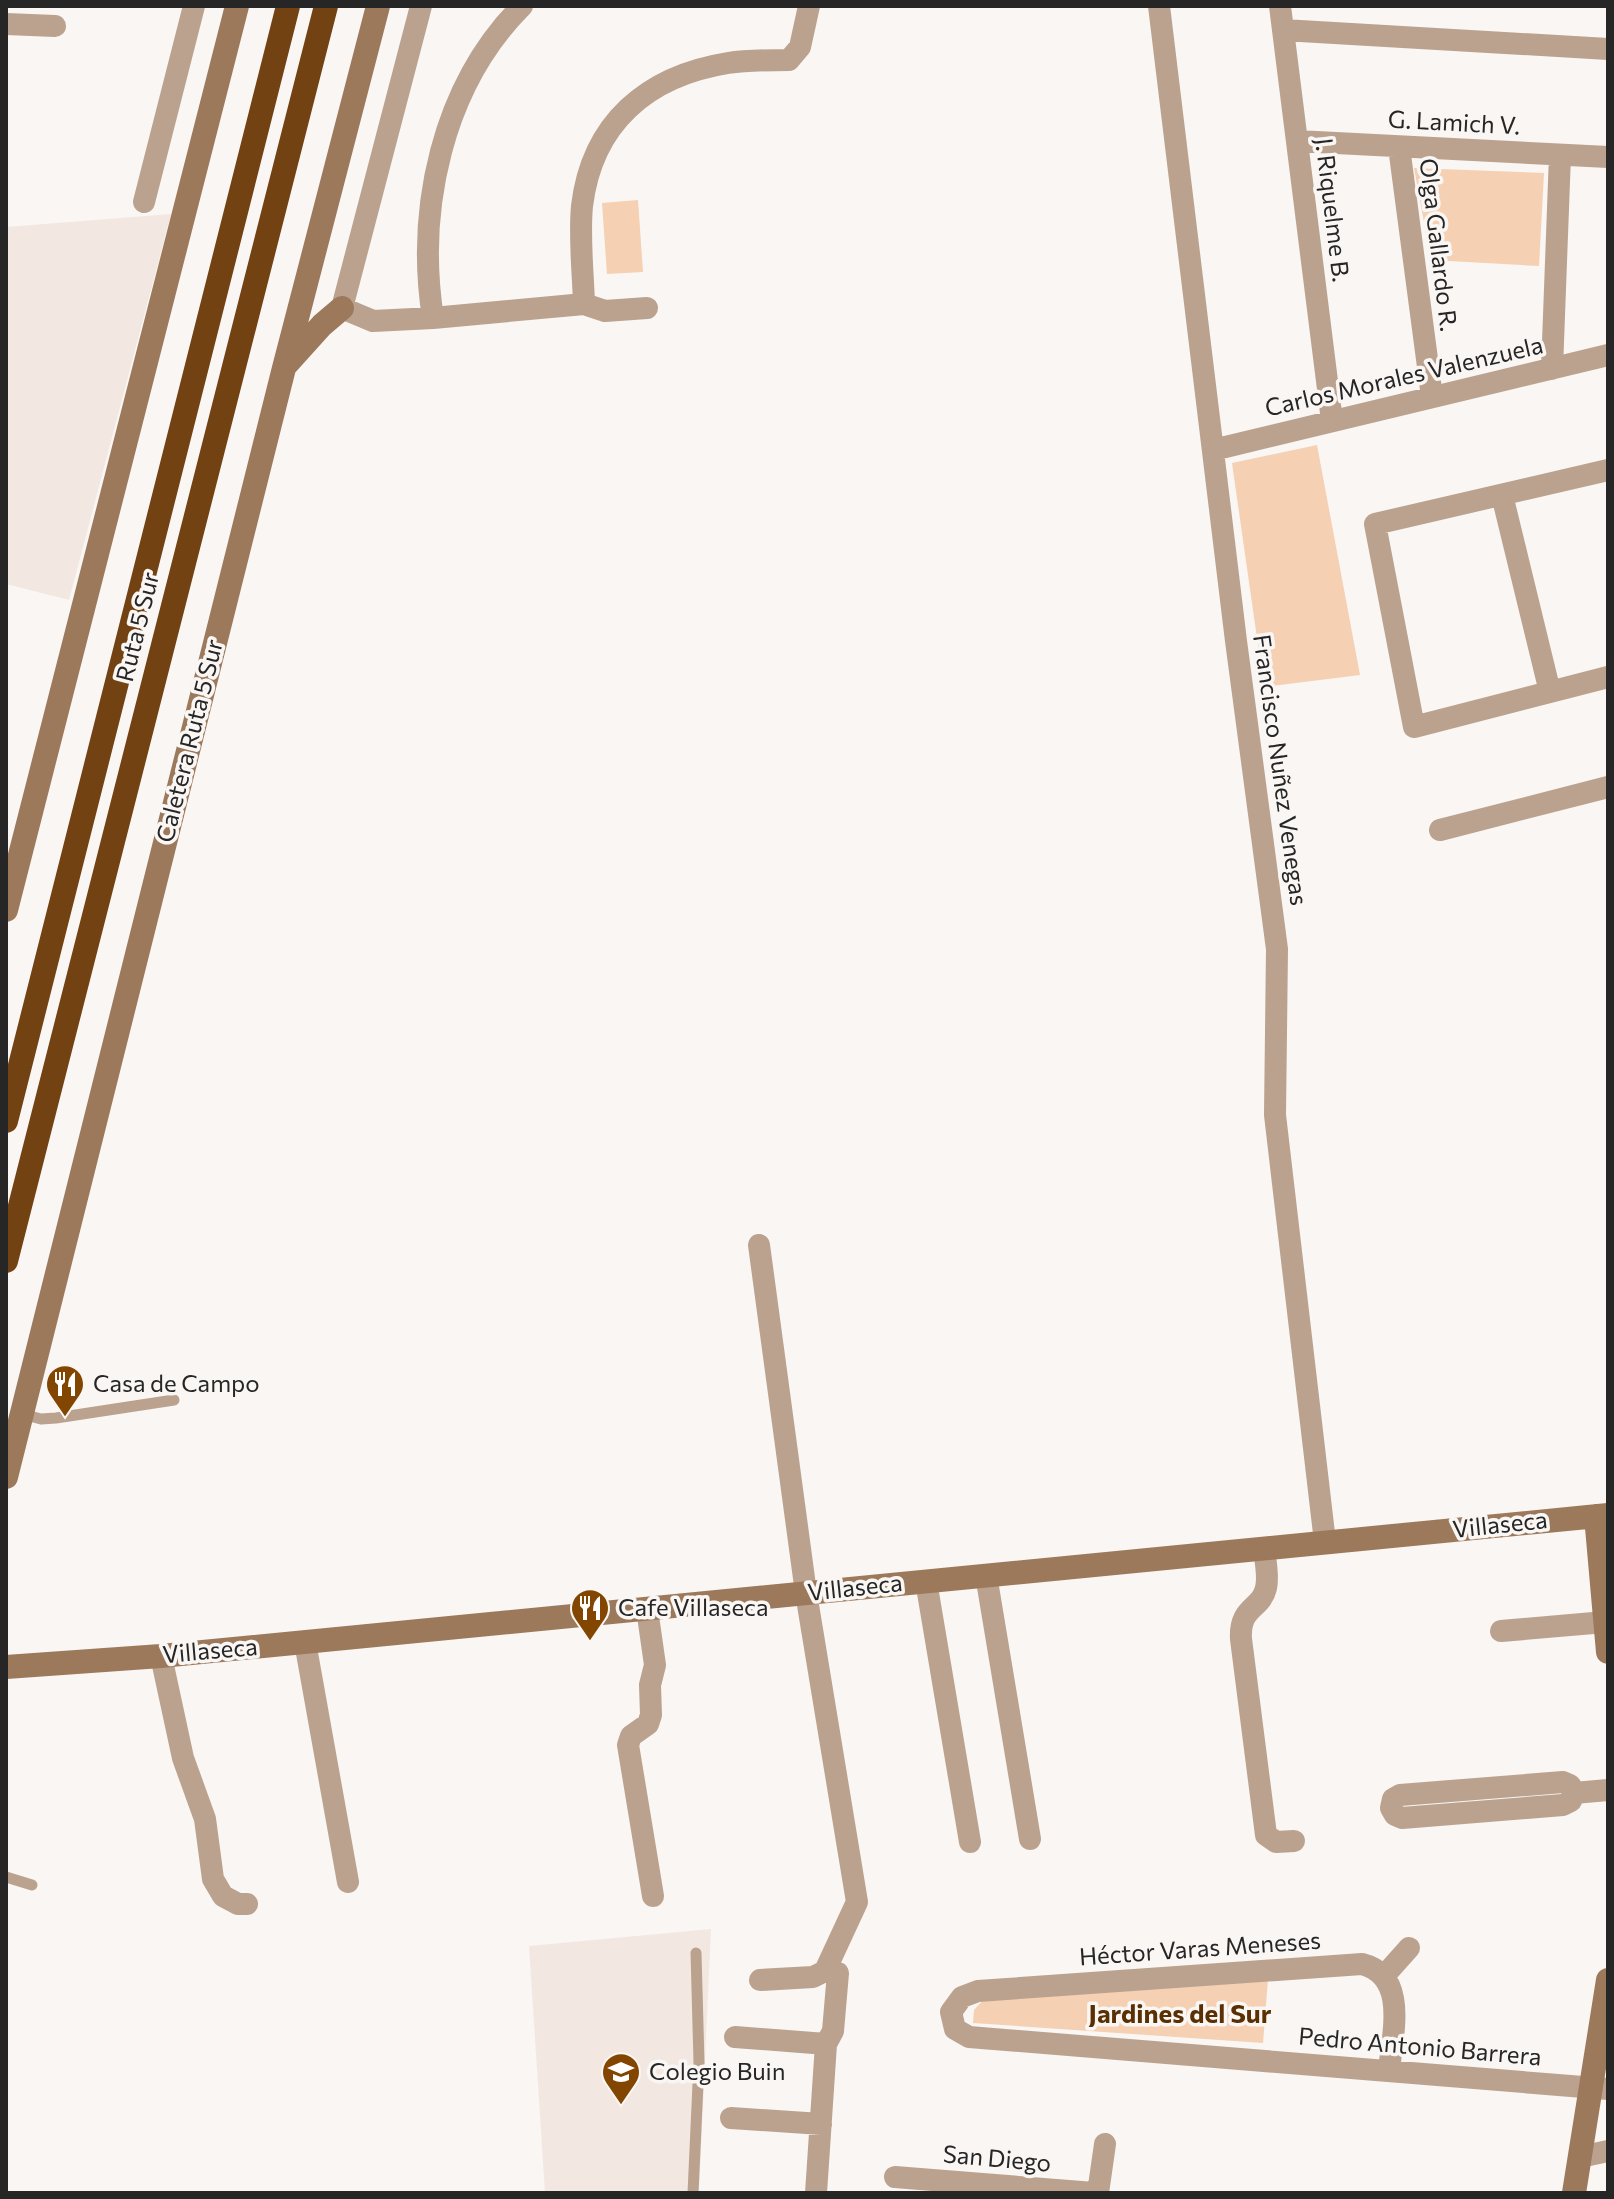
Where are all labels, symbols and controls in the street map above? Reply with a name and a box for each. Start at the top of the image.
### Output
street label: G. Lamich V. [1387,104,1521,139]
street label: J. Riquelme B. [1310,136,1357,284]
street label: Olga Gallardo R. [1414,157,1465,333]
street label: Carlos Morales Valenzuela [1262,329,1546,422]
street label: Ruta 5 Sur [109,568,164,684]
street label: Francisco Nuñez Venegas [1248,632,1315,907]
street label: Caletera Ruta 5 Sur [149,636,228,845]
restaurant icon: Casa de Campo [44,1363,86,1418]
place label: Casa de Campo [93,1368,260,1397]
street label: Villaseca [1451,1504,1549,1543]
street label: Villaseca [806,1567,904,1606]
restaurant icon: Cafe Villaseca [569,1587,611,1642]
place label: Cafe Villaseca [618,1592,769,1621]
street label: Villaseca [161,1631,259,1668]
street label: Héctor Varas Meneses [1078,1925,1322,1970]
district label: Jardines del Sur [1089,1997,1272,2028]
street label: Pedro Antonio Barrera [1297,2020,1543,2071]
school or university icon: Colegio Buin [600,2051,642,2106]
place label: Colegio Buin [649,2056,785,2085]
street label: San Diego [942,2138,1052,2177]

